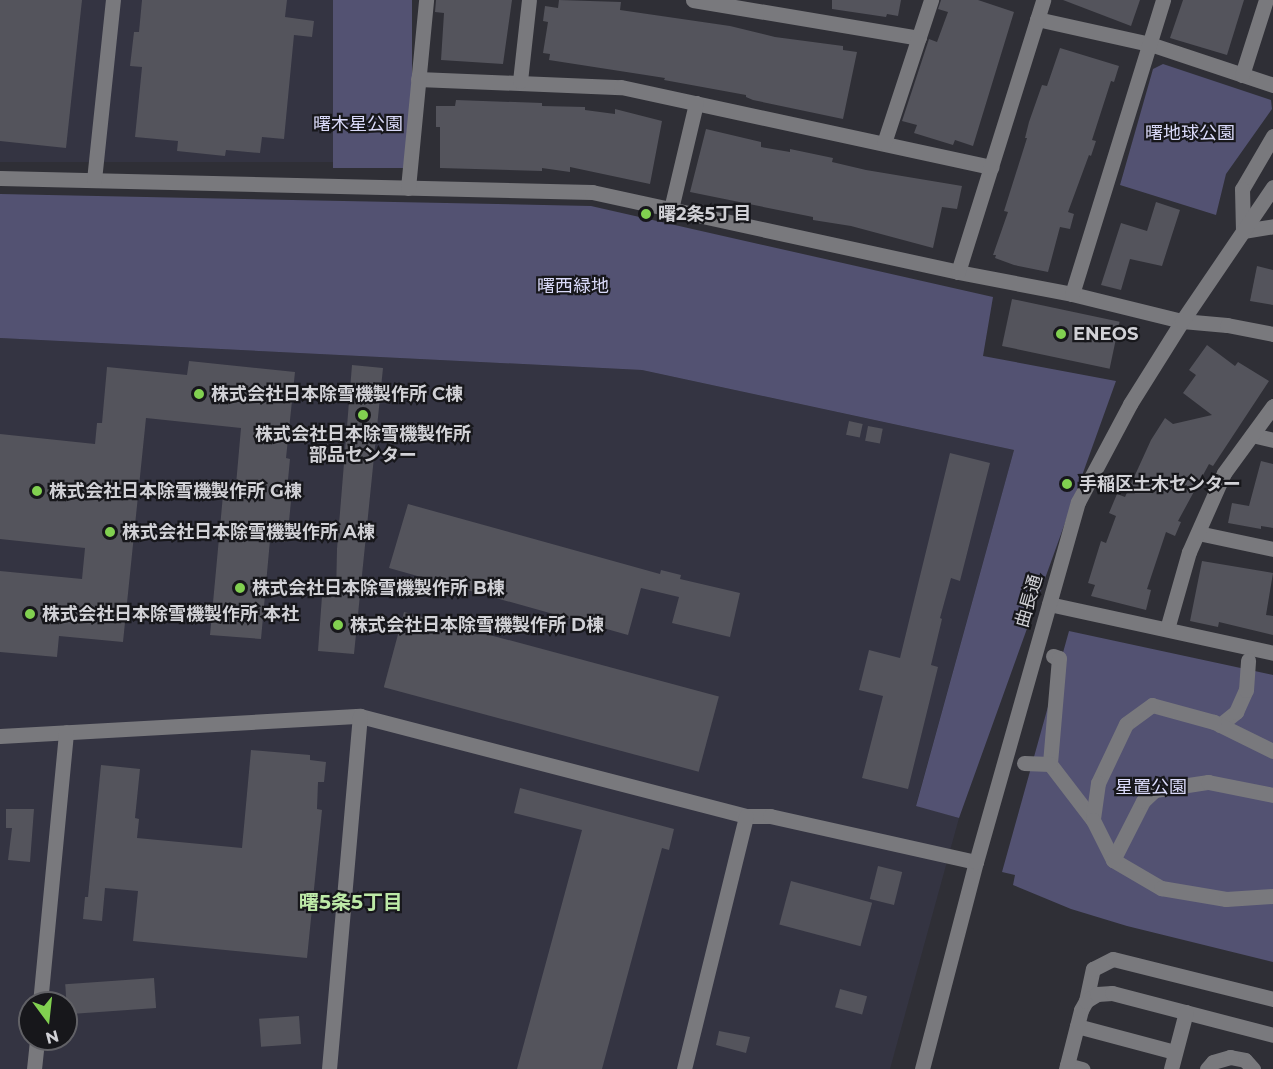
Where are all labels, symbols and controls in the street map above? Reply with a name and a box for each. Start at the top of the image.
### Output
park label: 曙木星公園 [313,113,403,135]
park label: 曙地球公園 [1145,122,1235,144]
place label: 曙2条5丁目 [658,203,751,225]
marker: 曙2条5丁目 [639,207,653,221]
park label: 曙西緑地 [537,275,609,297]
place label: ENEOS [1073,323,1138,345]
marker: ENEOS [1054,327,1068,341]
place label: 株式会社日本除雪機製作所 C棟 [211,383,463,405]
marker: 株式会社日本除雪機製作所 C棟 [192,387,206,401]
marker: 株式会社日本除雪機製作所 部品センター [356,408,370,422]
place label: 株式会社日本除雪機製作所 部品センター [255,424,471,466]
place label: 手稲区土木センター [1079,473,1241,495]
marker: 手稲区土木センター [1060,477,1074,491]
place label: 株式会社日本除雪機製作所 G棟 [49,480,302,502]
marker: 株式会社日本除雪機製作所 G棟 [30,484,44,498]
place label: 株式会社日本除雪機製作所 A棟 [122,521,375,543]
marker: 株式会社日本除雪機製作所 A棟 [103,525,117,539]
street label: 曲長通 [1011,572,1047,630]
place label: 株式会社日本除雪機製作所 B棟 [252,577,505,599]
marker: 株式会社日本除雪機製作所 B棟 [233,581,247,595]
place label: 株式会社日本除雪機製作所 本社 [42,603,299,625]
marker: 株式会社日本除雪機製作所 本社 [23,607,37,621]
place label: 株式会社日本除雪機製作所 D棟 [350,614,604,636]
marker: 株式会社日本除雪機製作所 D棟 [331,618,345,632]
park label: 星置公園 [1115,776,1187,798]
district label: 曙5条5丁目 [299,890,403,914]
north arrow [18,991,78,1051]
text: N [44,1026,61,1048]

